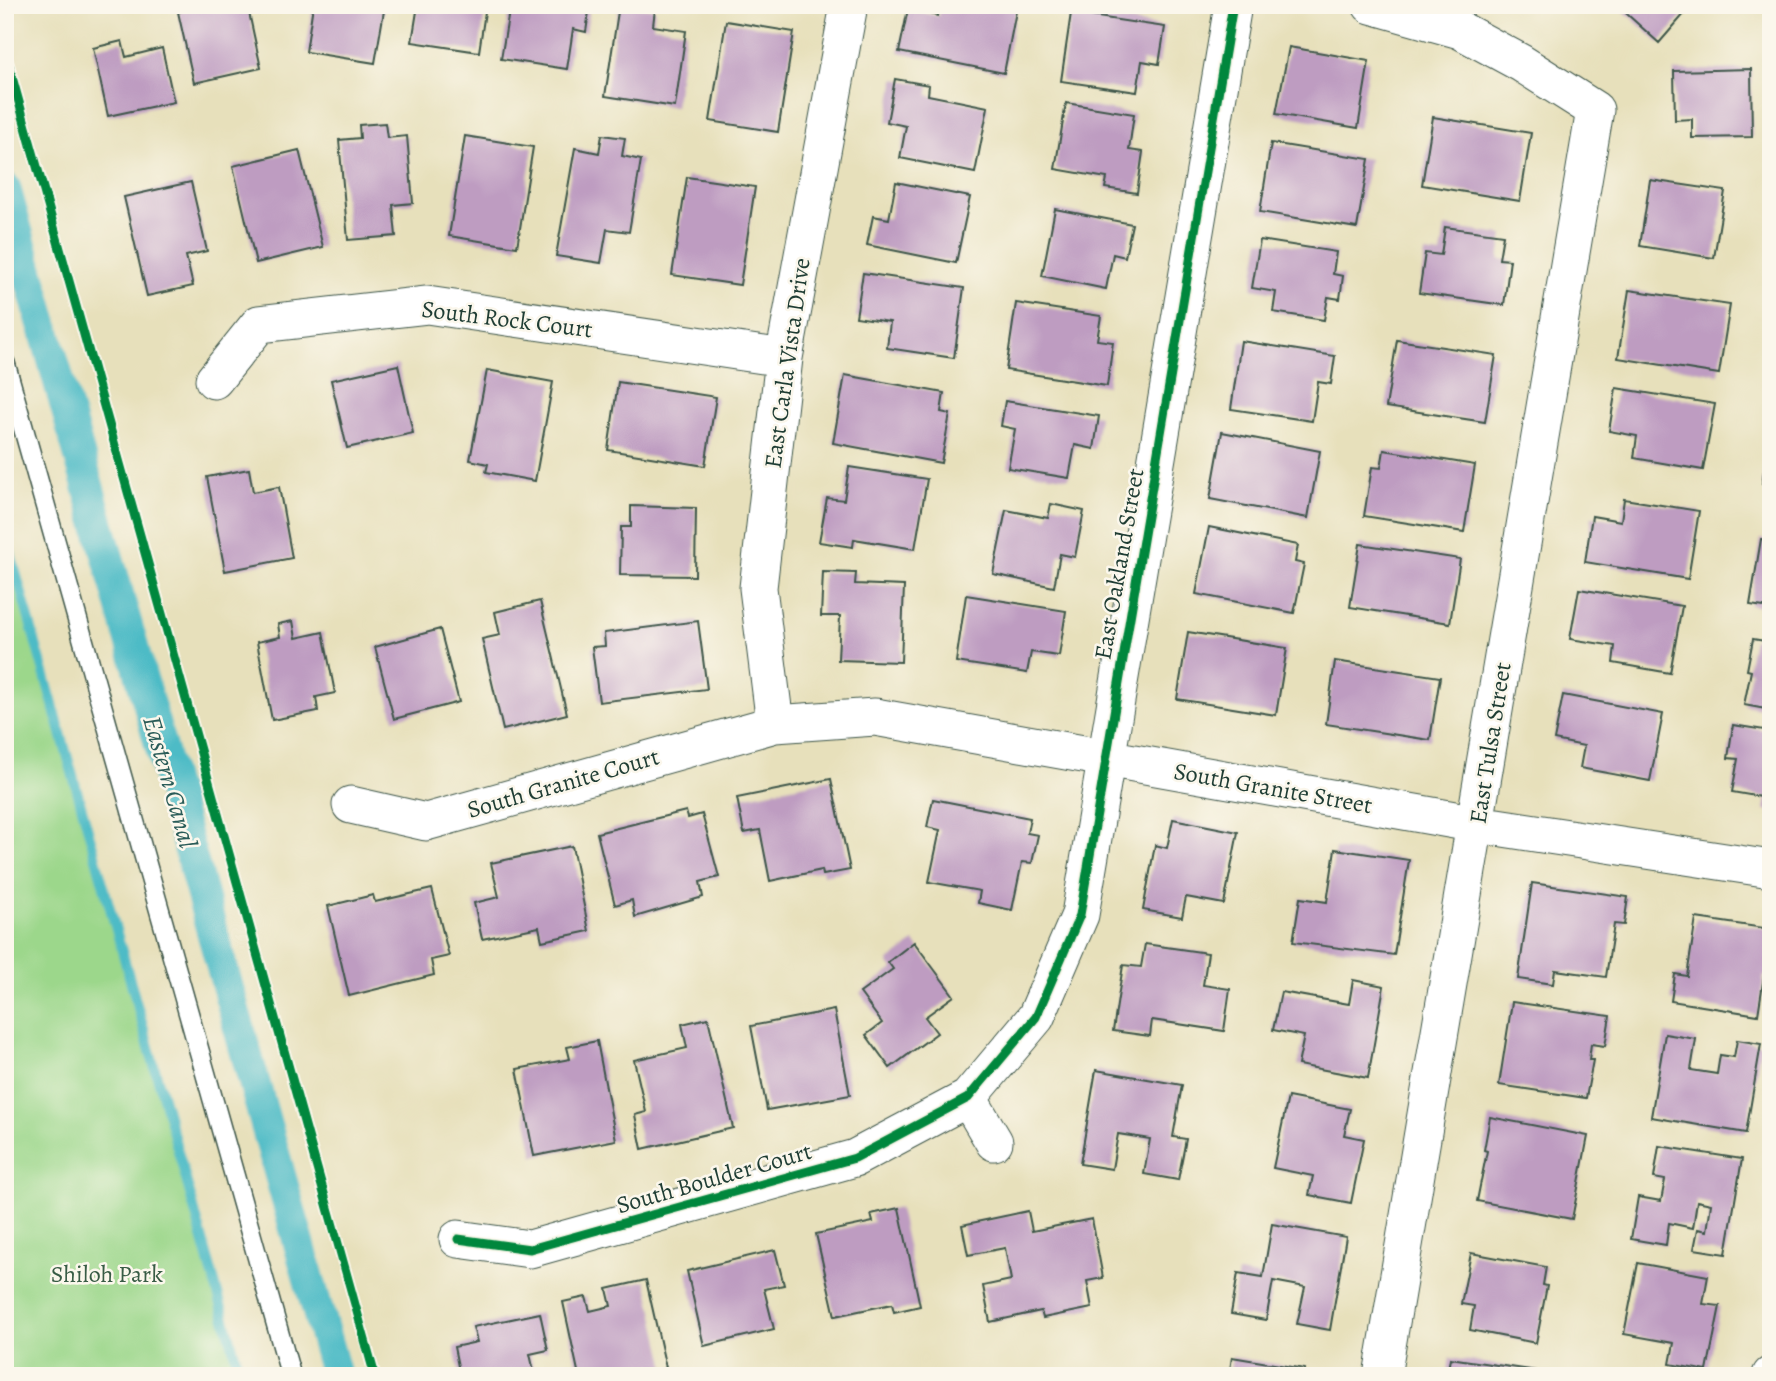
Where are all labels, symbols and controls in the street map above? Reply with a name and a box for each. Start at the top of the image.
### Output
street label: East Carla Vista Drive [756,256,818,470]
street label: South Rock Court [420,293,594,345]
street label: East Oakland Street [1086,466,1152,662]
street label: East Tulsa Street [1461,660,1519,826]
water label: Eastern Canal [134,712,206,853]
street label: South Granite Court [463,740,663,826]
street label: South Granite Street [1171,755,1375,821]
street label: South Boulder Court [613,1135,815,1221]
park label: Shiloh Park [51,1258,163,1290]

